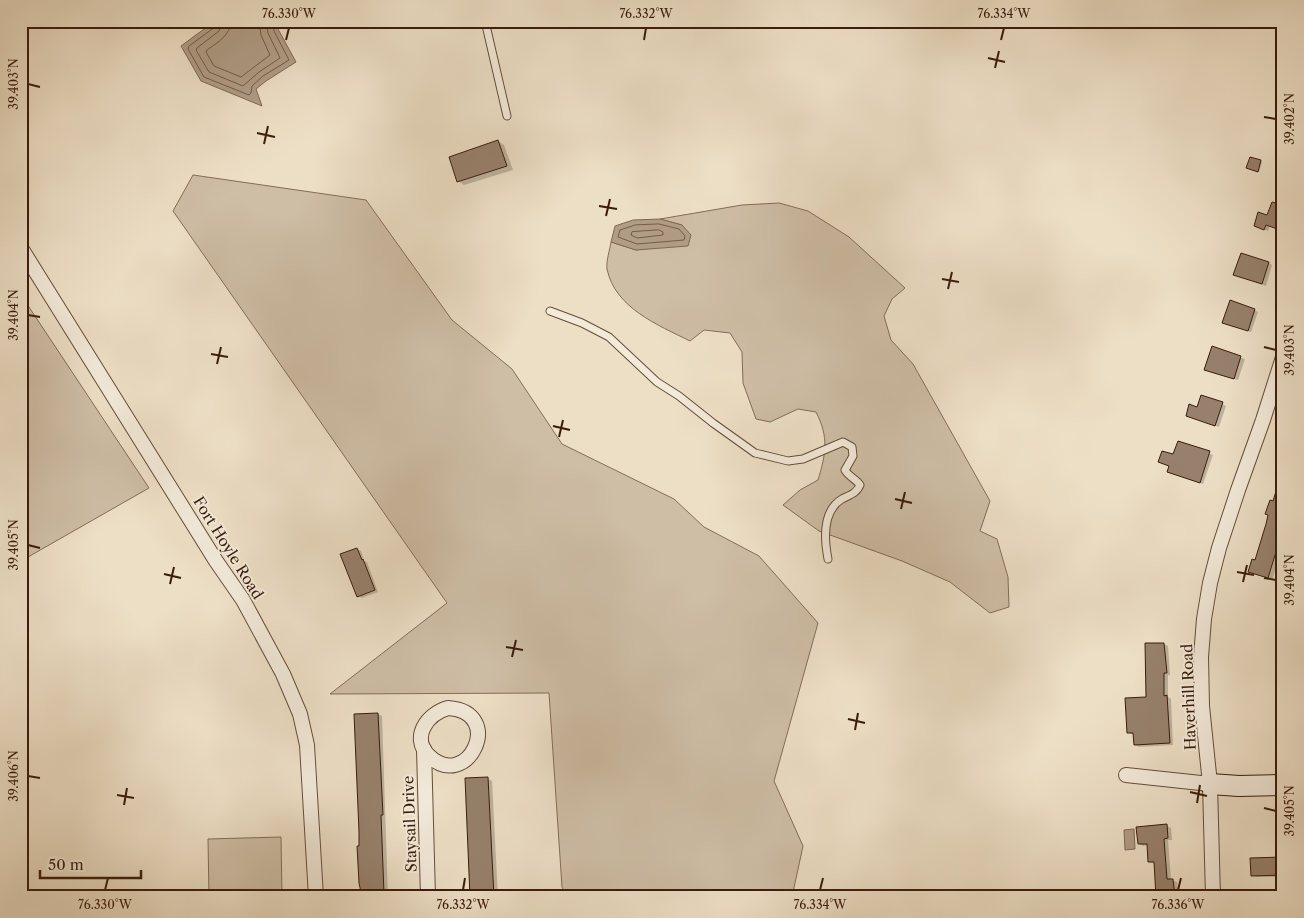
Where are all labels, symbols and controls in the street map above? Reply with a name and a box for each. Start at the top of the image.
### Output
text: 76.330°W [262,6,317,21]
text: 76.332°W [619,6,673,21]
text: 76.334°W [977,6,1031,21]
text: 39.403°N [6,58,21,110]
text: 39.402°N [1282,93,1297,145]
text: 39.404°N [6,289,21,341]
text: 39.403°N [1282,324,1297,376]
street label: Fort Hoyle Road [189,493,268,603]
text: 39.405°N [6,519,21,571]
text: 39.404°N [1282,554,1297,606]
street label: Haverhill Road [1177,643,1200,751]
text: 39.406°N [6,750,21,802]
street label: Staysail Drive [398,776,421,872]
text: 39.405°N [1282,785,1297,837]
scale bar [40,848,141,880]
text: 50 m [48,855,84,874]
text: 76.330°W [78,897,133,912]
text: 76.332°W [436,897,490,912]
text: 76.334°W [793,897,847,912]
text: 76.336°W [1152,897,1205,912]

